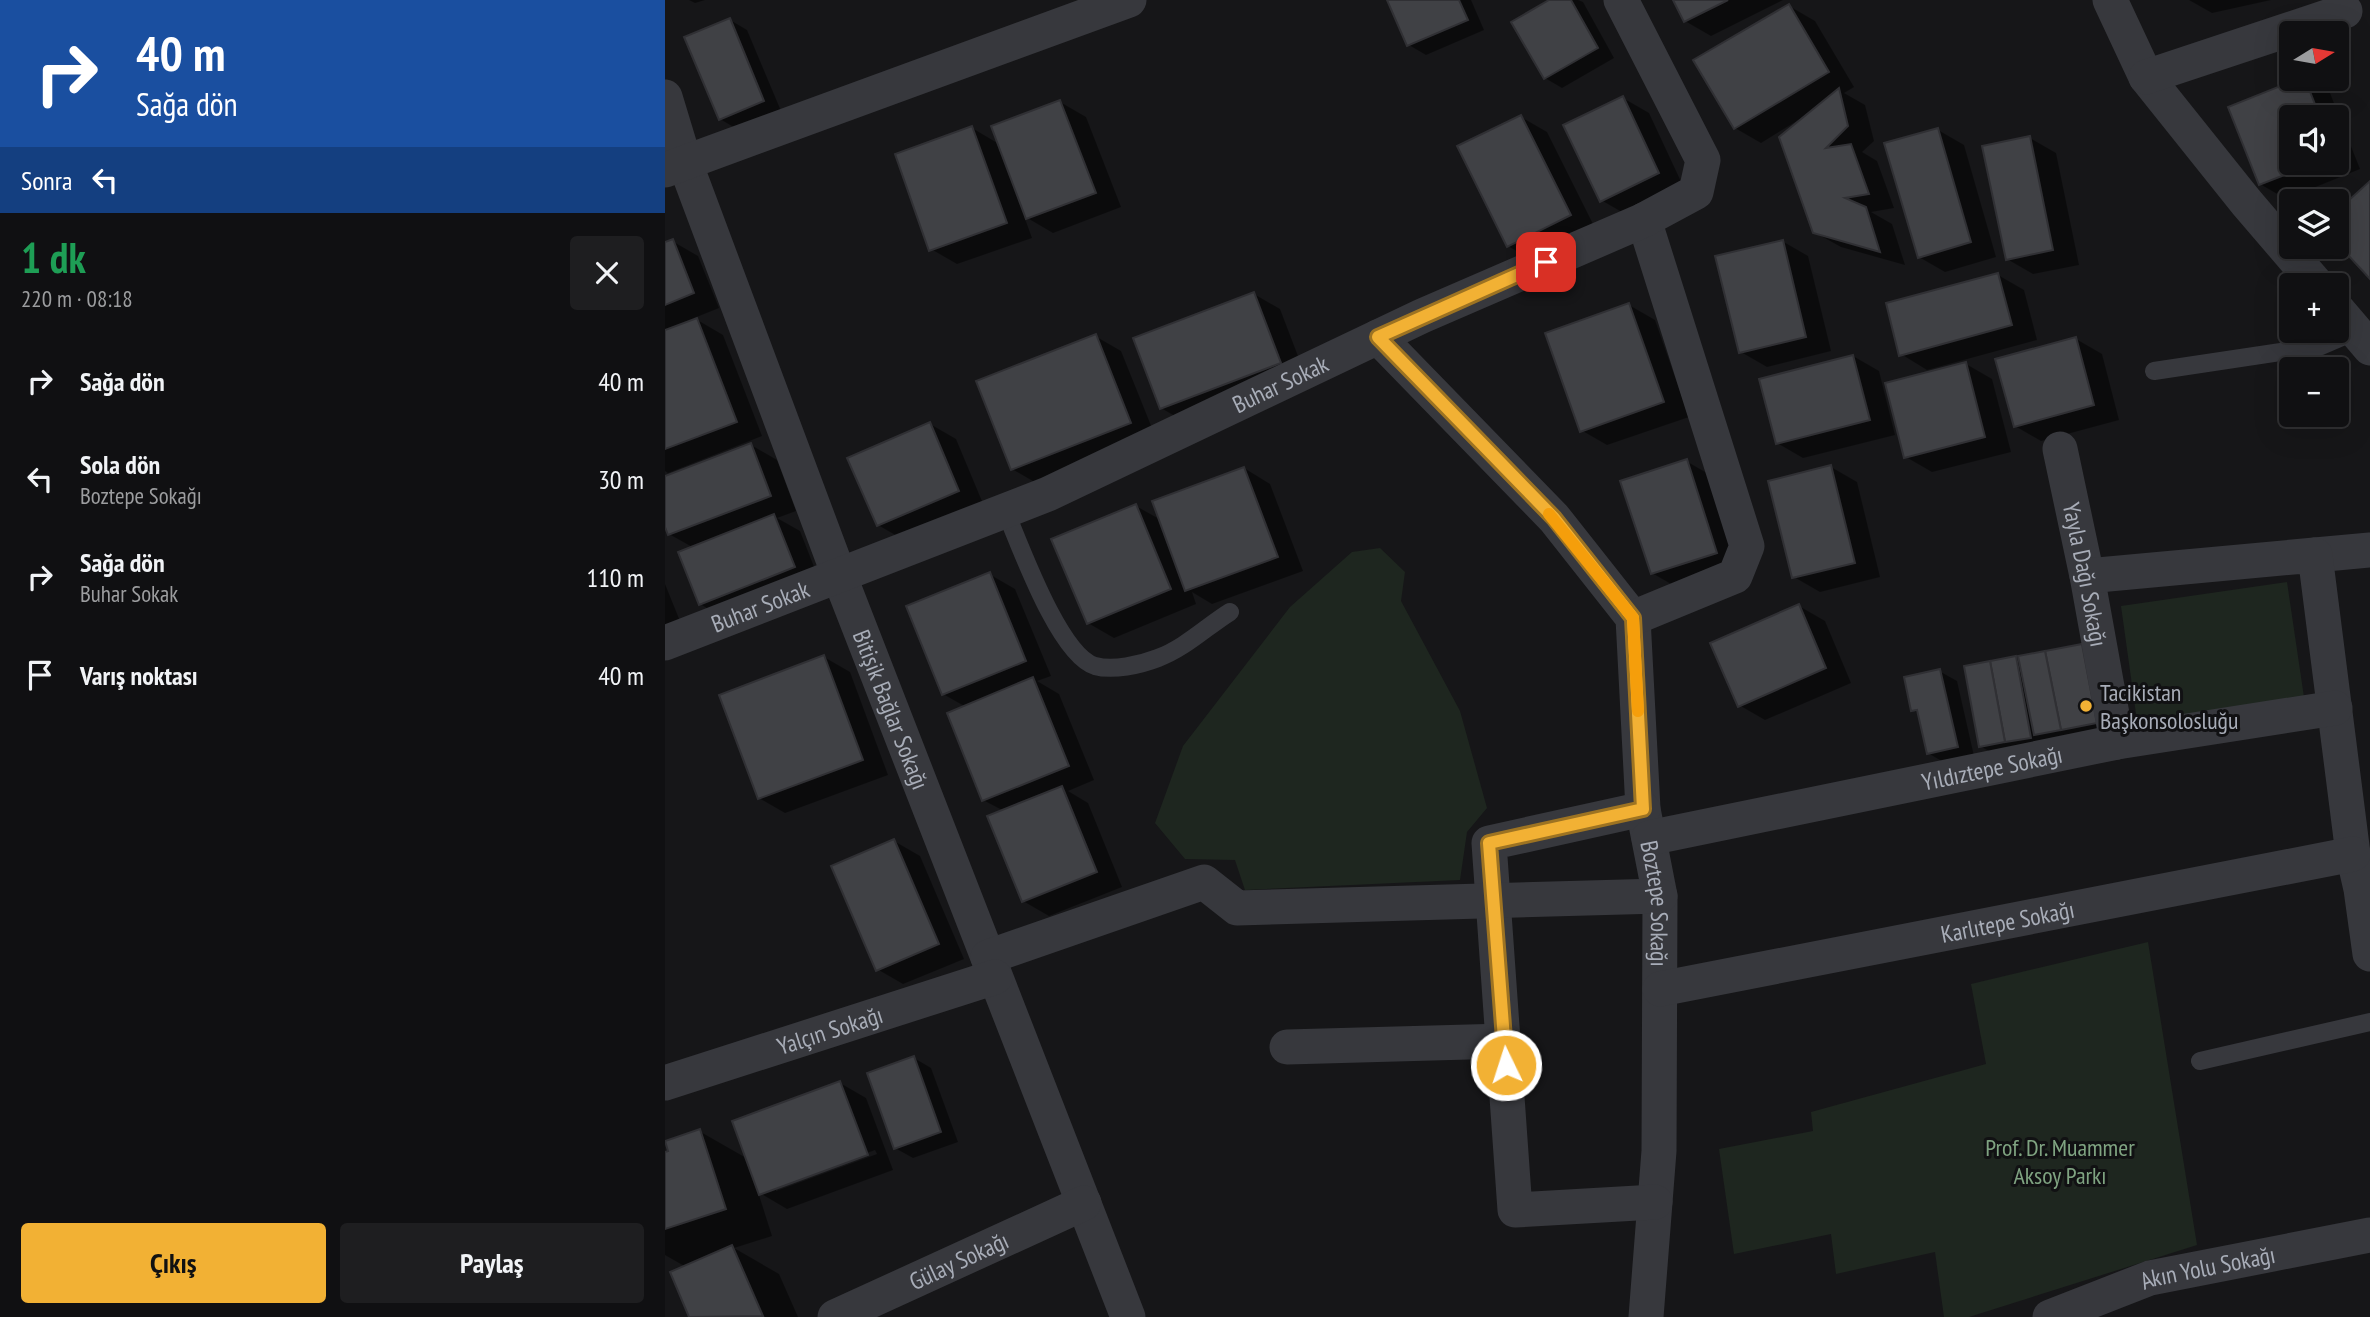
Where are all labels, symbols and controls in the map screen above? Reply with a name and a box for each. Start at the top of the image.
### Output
text: 40 m [136,21,225,85]
north arrow [2279,21,2349,91]
map controls [2279,21,2349,427]
icon: right [21,28,112,119]
text: Sağa dön [136,83,238,125]
button: sound [2279,105,2349,175]
icon: left [86,161,124,199]
text: Sonra [21,164,72,197]
button: layers [2279,189,2349,259]
text: 1 dk [21,230,86,285]
pin [1516,232,1576,292]
button: close [570,236,644,310]
icon: arrive [1527,243,1565,281]
button: + [2279,273,2349,343]
text: 220 m · 08:18 [21,284,133,313]
street label: Buhar Sokak [1227,347,1334,420]
button: − [2279,357,2349,427]
icon: right [21,362,59,400]
text: Sağa dön [80,365,165,398]
text: 40 m [598,365,644,398]
text: Sola dön [80,448,160,481]
icon: left [21,460,59,498]
text: 30 m [598,463,644,496]
text: Boztepe Sokağı [80,481,202,510]
street label: Yayla Dağı Sokağı [2056,499,2115,649]
text: Sağa dön [80,546,165,579]
icon: right [21,558,59,596]
text: 110 m [586,561,644,594]
street label: Buhar Sokak [707,573,814,639]
text: Buhar Sokak [80,579,178,608]
street label: Bitişik Bağlar Sokağı [846,625,936,794]
icon: arrive [21,656,59,694]
text: Varış noktası [80,659,198,692]
text: 40 m [598,659,644,692]
place label: Tacikistan Başkonsolosluğu [2100,677,2238,736]
marker: Tacikistan Başkonsolosluğu [2078,698,2094,714]
street label: Yıldıztepe Sokağı [1919,738,2065,797]
street label: Boztepe Sokağı [1634,838,1675,967]
street label: Karlıtepe Sokağı [1938,893,2077,949]
street label: Yalçın Sokağı [773,999,886,1062]
position arrow [1469,1028,1543,1102]
park label: Prof. Dr. Muammer Aksoy Parkı [1985,1132,2135,1191]
button: Çıkış [21,1223,326,1303]
button: Paylaş [340,1223,644,1303]
street label: Gülay Sokağı [904,1224,1013,1297]
street label: Akın Yolu Sokağı [2135,1238,2278,1296]

